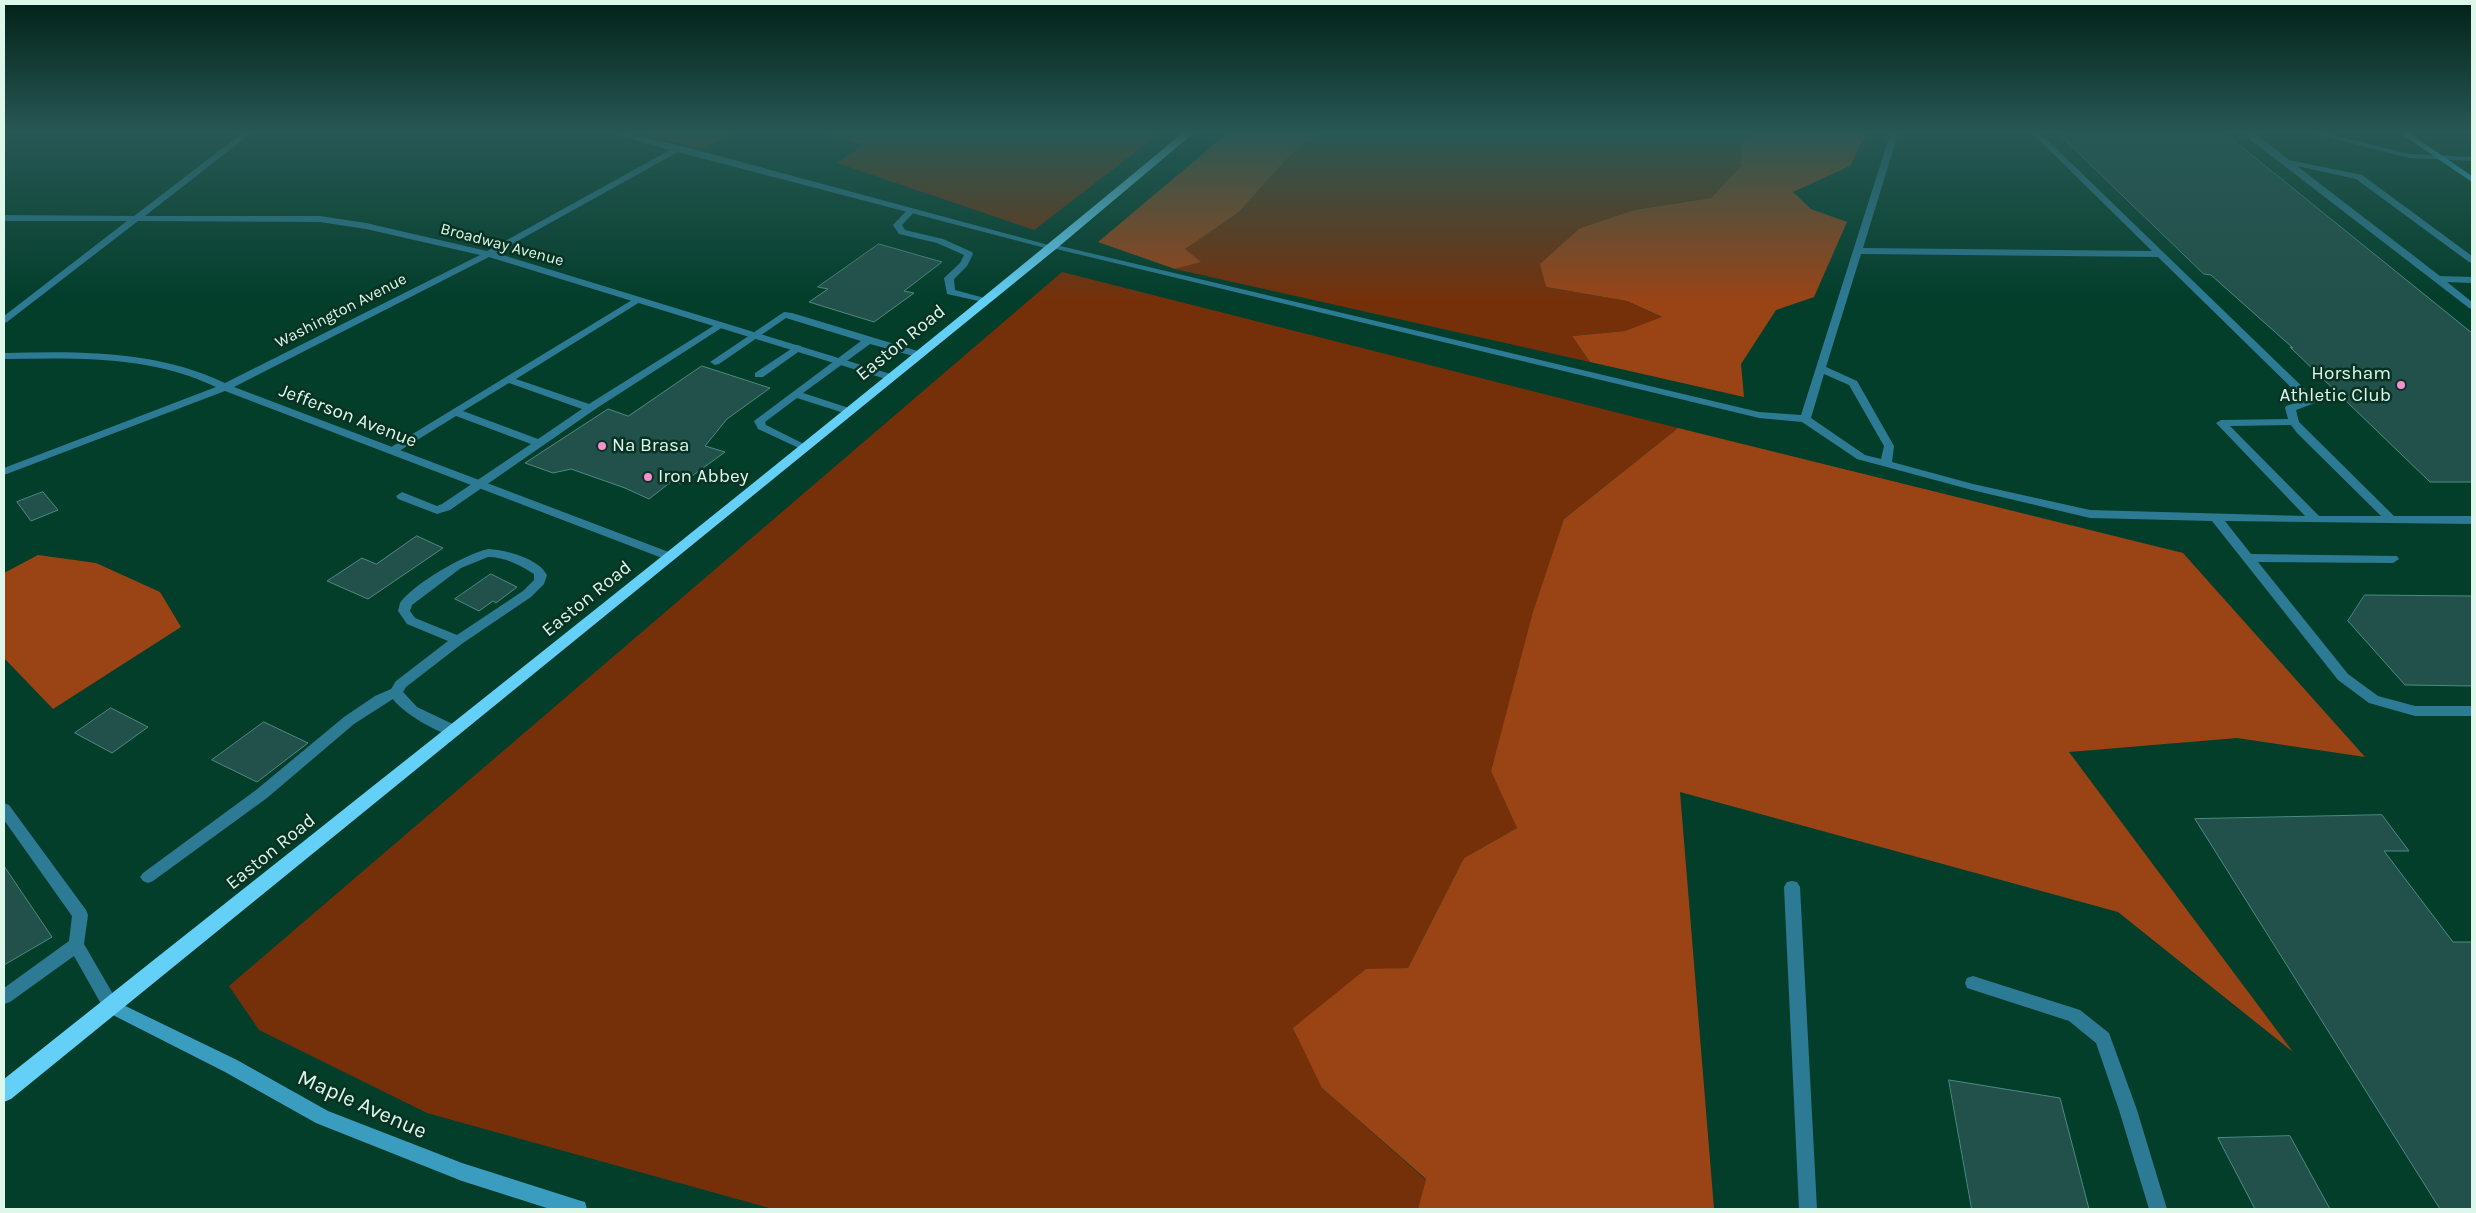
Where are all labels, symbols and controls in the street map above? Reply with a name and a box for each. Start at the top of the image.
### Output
street label: Broadway Avenue [438,219,566,271]
street label: Washington Avenue [272,270,410,352]
street label: Easton Road [852,300,950,386]
place label: Horsham Athletic Club [2280,363,2391,407]
street label: Jefferson Avenue [276,379,420,453]
marker: Horsham Athletic Club [2395,379,2407,391]
place label: Na Brasa [612,435,690,457]
marker: Na Brasa [596,440,608,452]
place label: Iron Abbey [658,466,749,488]
marker: Iron Abbey [642,471,654,483]
street label: Easton Road [538,556,636,642]
street label: Easton Road [222,809,320,895]
street label: Maple Avenue [293,1065,431,1145]

